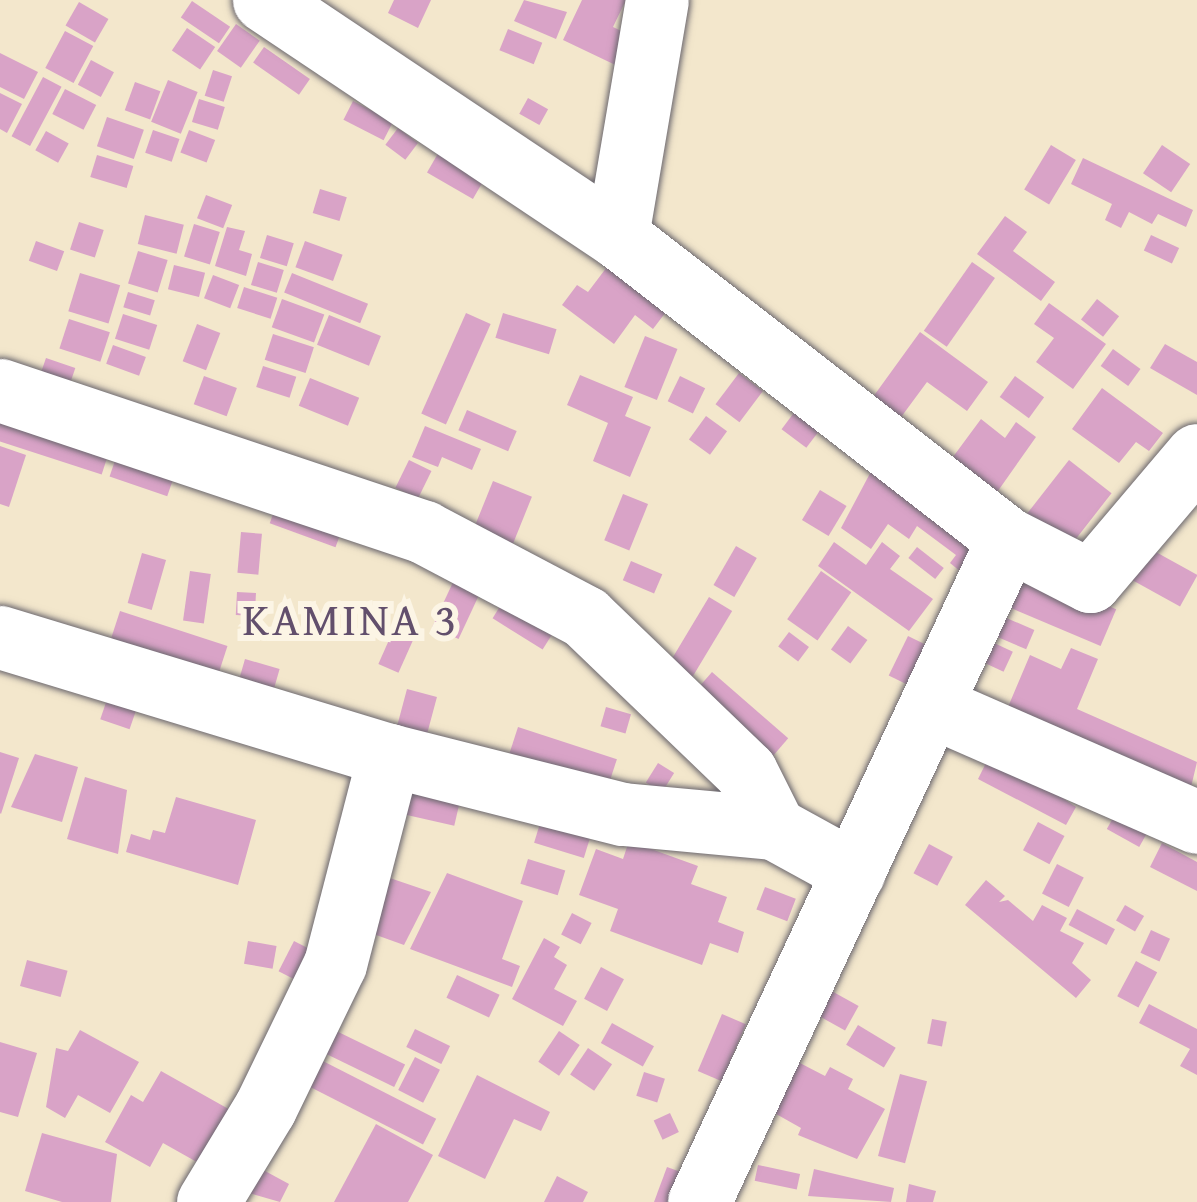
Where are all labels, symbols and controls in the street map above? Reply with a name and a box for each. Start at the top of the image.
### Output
district label: KAMINA 3 [243,592,459,646]

